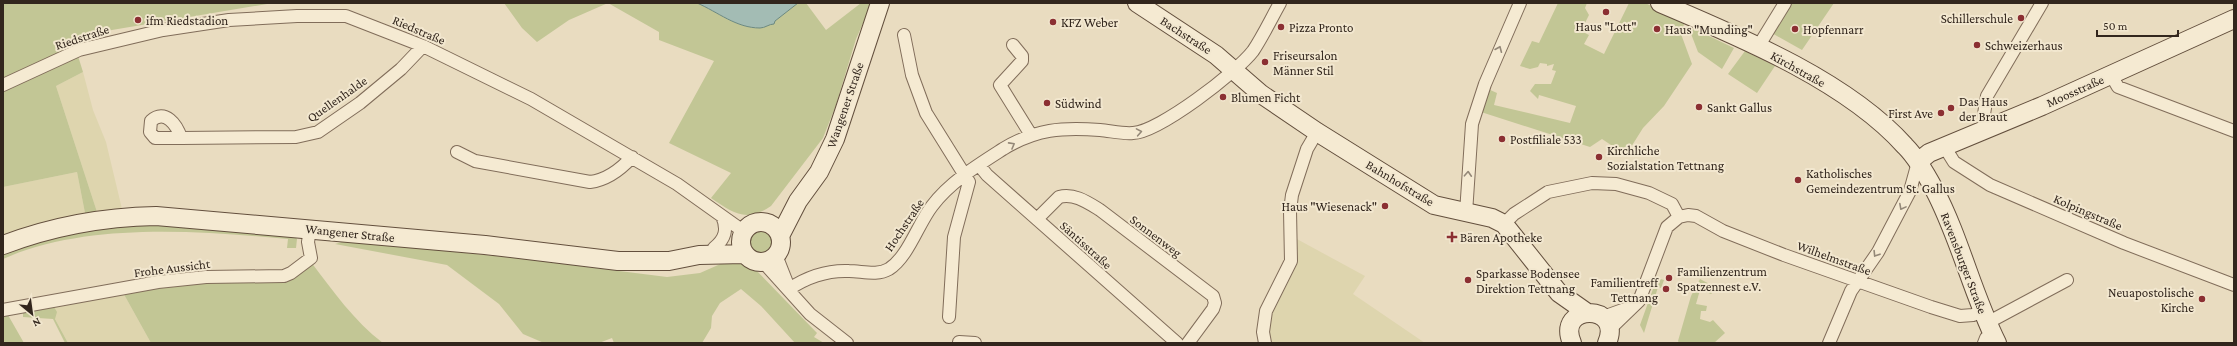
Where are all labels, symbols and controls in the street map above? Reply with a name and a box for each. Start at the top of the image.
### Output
marker: Haus "Lott" [1601,7,1611,17]
place label: Schillerschule [1941,11,2013,26]
street label: Riedstraße [390,12,448,48]
scale bar [2097,12,2178,38]
place label: ifm Riedstadion [146,13,228,28]
street label: Bachstraße [1158,13,1215,57]
marker: Schillerschule [2016,13,2026,23]
marker: ifm Riedstadion [133,15,143,25]
place label: KFZ Weber [1061,15,1118,30]
marker: KFZ Weber [1048,17,1058,27]
place label: Haus "Lott" [1575,19,1637,34]
text: 50 m [2103,19,2128,33]
place label: Pizza Pronto [1289,20,1353,35]
street label: Riedstraße [53,21,111,53]
marker: Pizza Pronto [1276,22,1286,32]
place label: Haus "Munding" [1665,22,1753,37]
place label: Hopfennarr [1803,22,1864,37]
marker: Haus "Munding" [1652,24,1662,34]
marker: Hopfennarr [1790,24,1800,34]
place label: Schweizerhaus [1985,38,2063,53]
marker: Schweizerhaus [1972,40,1982,50]
one-way arrow [1494,46,1502,53]
place label: Friseursalon Männer Stil [1273,48,1338,78]
street label: Kirchstraße [1768,48,1828,90]
marker: Friseursalon Männer Stil [1260,57,1270,67]
street label: Wangener Straße [823,60,867,150]
street label: Moosstraße [2044,72,2106,110]
street label: Quellenhalde [304,73,370,125]
place label: Blumen Ficht [1231,90,1301,105]
marker: Blumen Ficht [1218,92,1228,102]
place label: Das Haus der Braut [1959,94,2008,124]
place label: Südwind [1055,96,1102,111]
marker: Südwind [1042,98,1052,108]
place label: Sankt Gallus [1707,100,1772,115]
marker: Sankt Gallus [1694,102,1704,112]
marker: Das Haus der Braut [1946,103,1956,113]
place label: First Ave [1888,106,1933,121]
marker: First Ave [1936,108,1946,118]
one-way arrow [1135,129,1142,137]
place label: Postfiliale 533 [1510,132,1582,147]
marker: Postfiliale 533 [1497,134,1507,144]
one-way arrow [1008,142,1015,149]
place label: Kirchliche Sozialstation Tettnang [1607,143,1725,173]
marker: Kirchliche Sozialstation Tettnang [1594,152,1604,162]
street label: Bahnhofstraße [1363,157,1437,209]
place label: Katholisches Gemeindezentrum St. Gallus [1806,166,1955,196]
one-way arrow [1463,171,1472,177]
marker: Katholisches Gemeindezentrum St. Gallus [1793,175,1803,185]
street label: Kolpingstraße [2051,191,2125,233]
street label: Hochstraße [881,196,927,254]
place label: Haus "Wiesenack" [1281,199,1377,214]
marker: Haus "Wiesenack" [1380,201,1390,211]
one-way arrow [1899,203,1906,210]
street label: Ravensburger Straße [1938,210,1990,316]
street label: Sonnenweg [1127,212,1185,261]
street label: Säntisstraße [1057,218,1115,272]
street label: Wangener Straße [305,221,396,245]
place label: Bären Apotheke [1460,230,1542,245]
marker: Bären Apotheke [1447,232,1457,242]
street label: Wilhelmstraße [1795,238,1873,278]
one-way arrow [1874,249,1881,256]
street label: Frohe Aussicht [133,256,212,280]
place label: Familienzentrum Spatzennest e.V. [1677,264,1768,294]
place label: Sparkasse Bodensee Direktion Tettnang [1476,266,1580,296]
marker: Familienzentrum Spatzennest e.V. [1664,273,1674,283]
marker: Sparkasse Bodensee Direktion Tettnang [1463,275,1473,285]
place label: Familientreff Tettnang [1590,275,1659,305]
marker: Familientreff Tettnang [1661,284,1671,294]
place label: Neuapostolische Kirche [2108,285,2194,315]
north arrow [12,294,52,334]
marker: Neuapostolische Kirche [2197,294,2207,304]
text: N [30,316,43,330]

